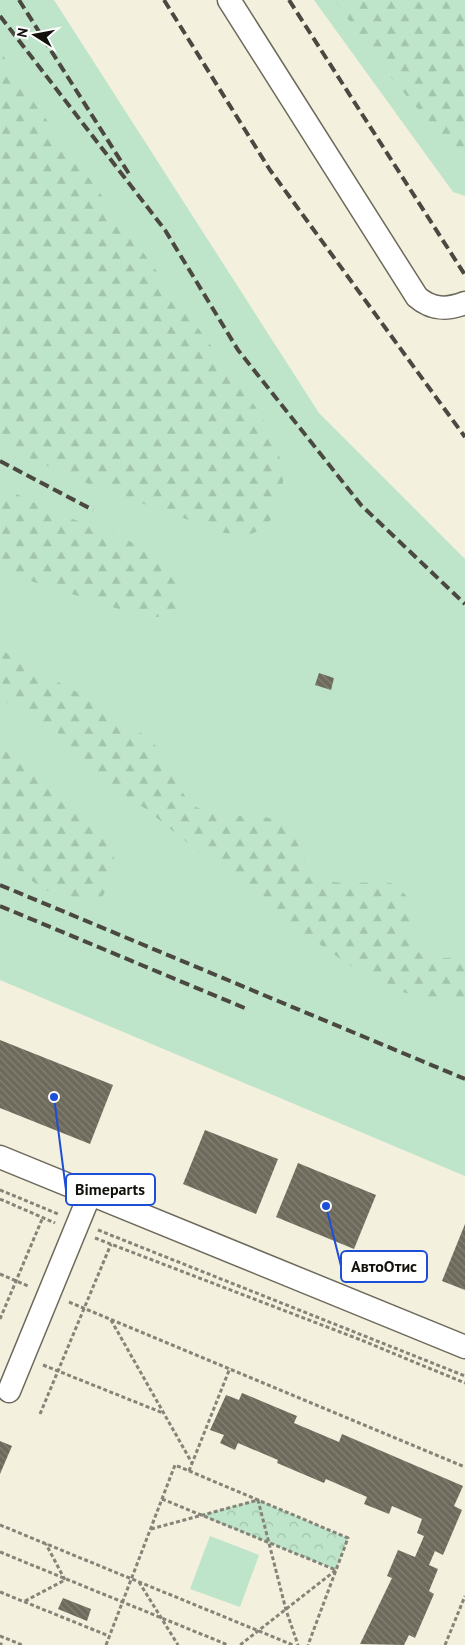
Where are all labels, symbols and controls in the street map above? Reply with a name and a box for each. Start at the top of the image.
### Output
north arrow [10,10,60,60]
text: N [13,26,32,39]
callout: Bimeparts [66,1174,155,1205]
text: Bimeparts [75,1179,145,1199]
callout: АвтоОтис [341,1251,427,1282]
text: АвтоОтис [351,1256,417,1276]

